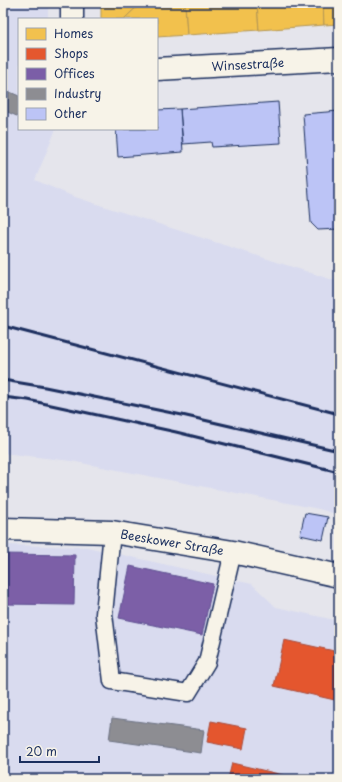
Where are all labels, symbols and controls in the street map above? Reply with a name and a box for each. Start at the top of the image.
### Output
legend [18,18,158,130]
text: Homes [54,24,93,42]
text: Shops [54,44,89,62]
street label: Winsestraße [211,53,285,75]
text: Offices [54,64,95,82]
text: Industry [54,84,102,102]
text: Other [54,104,87,122]
street label: Beeskower Straße [119,525,225,559]
scale bar [20,738,99,764]
text: 20 m [26,742,57,760]

